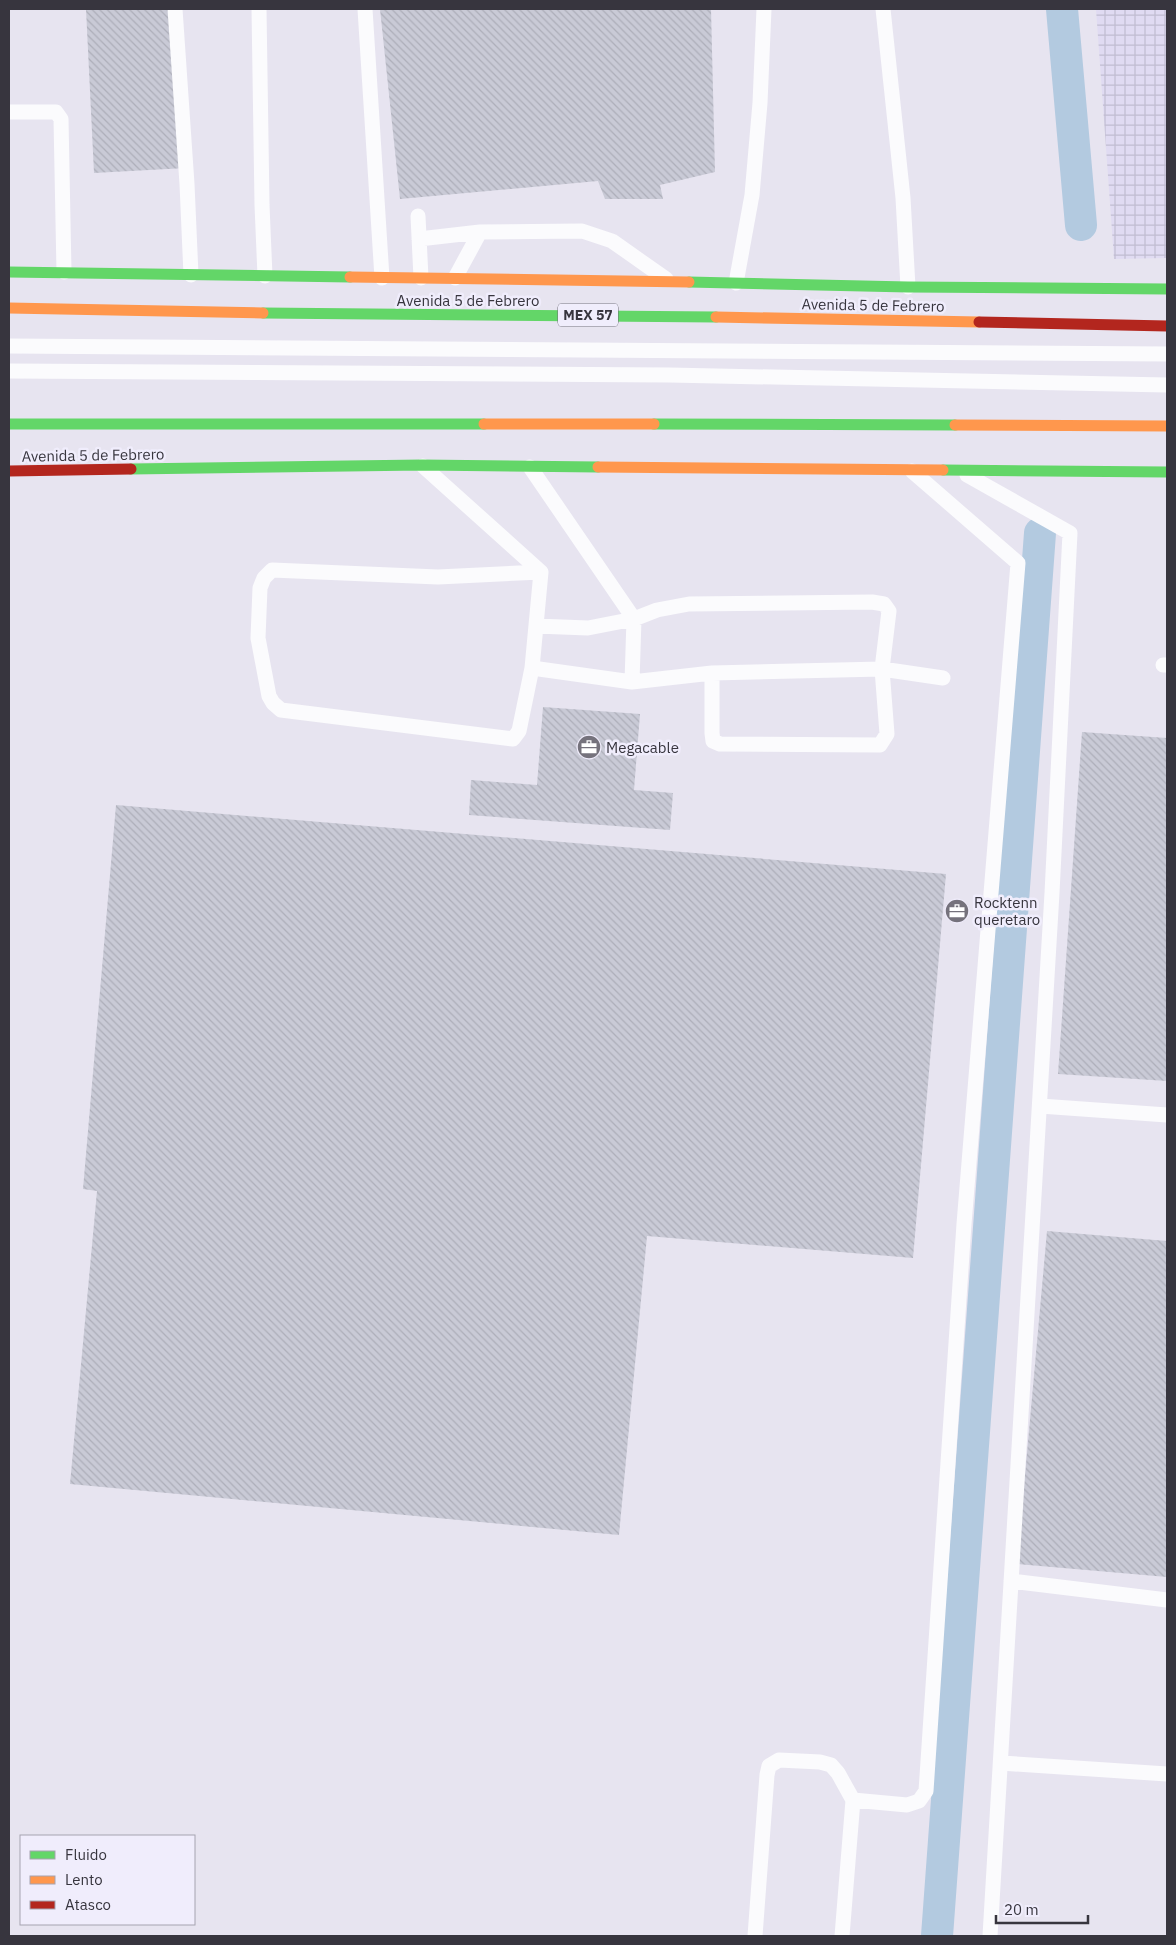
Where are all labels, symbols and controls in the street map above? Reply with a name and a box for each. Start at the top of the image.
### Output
street label: Avenida 5 de Febrero [397,291,539,310]
street label: Avenida 5 de Febrero [801,294,945,316]
road number: MEX 57 [558,304,618,326]
street label: Avenida 5 de Febrero [21,444,165,466]
office icon: Megacable [576,734,602,760]
place label: Megacable [606,738,679,757]
place label: Rocktenn queretaro [974,893,1040,929]
office icon: Rocktenn queretaro [944,898,970,924]
legend [20,1835,195,1925]
text: Fluido [65,1845,107,1864]
text: Lento [65,1870,103,1889]
scale bar [996,1892,1088,1924]
text: Atasco [65,1895,111,1914]
text: 20 m [1004,1900,1039,1919]

